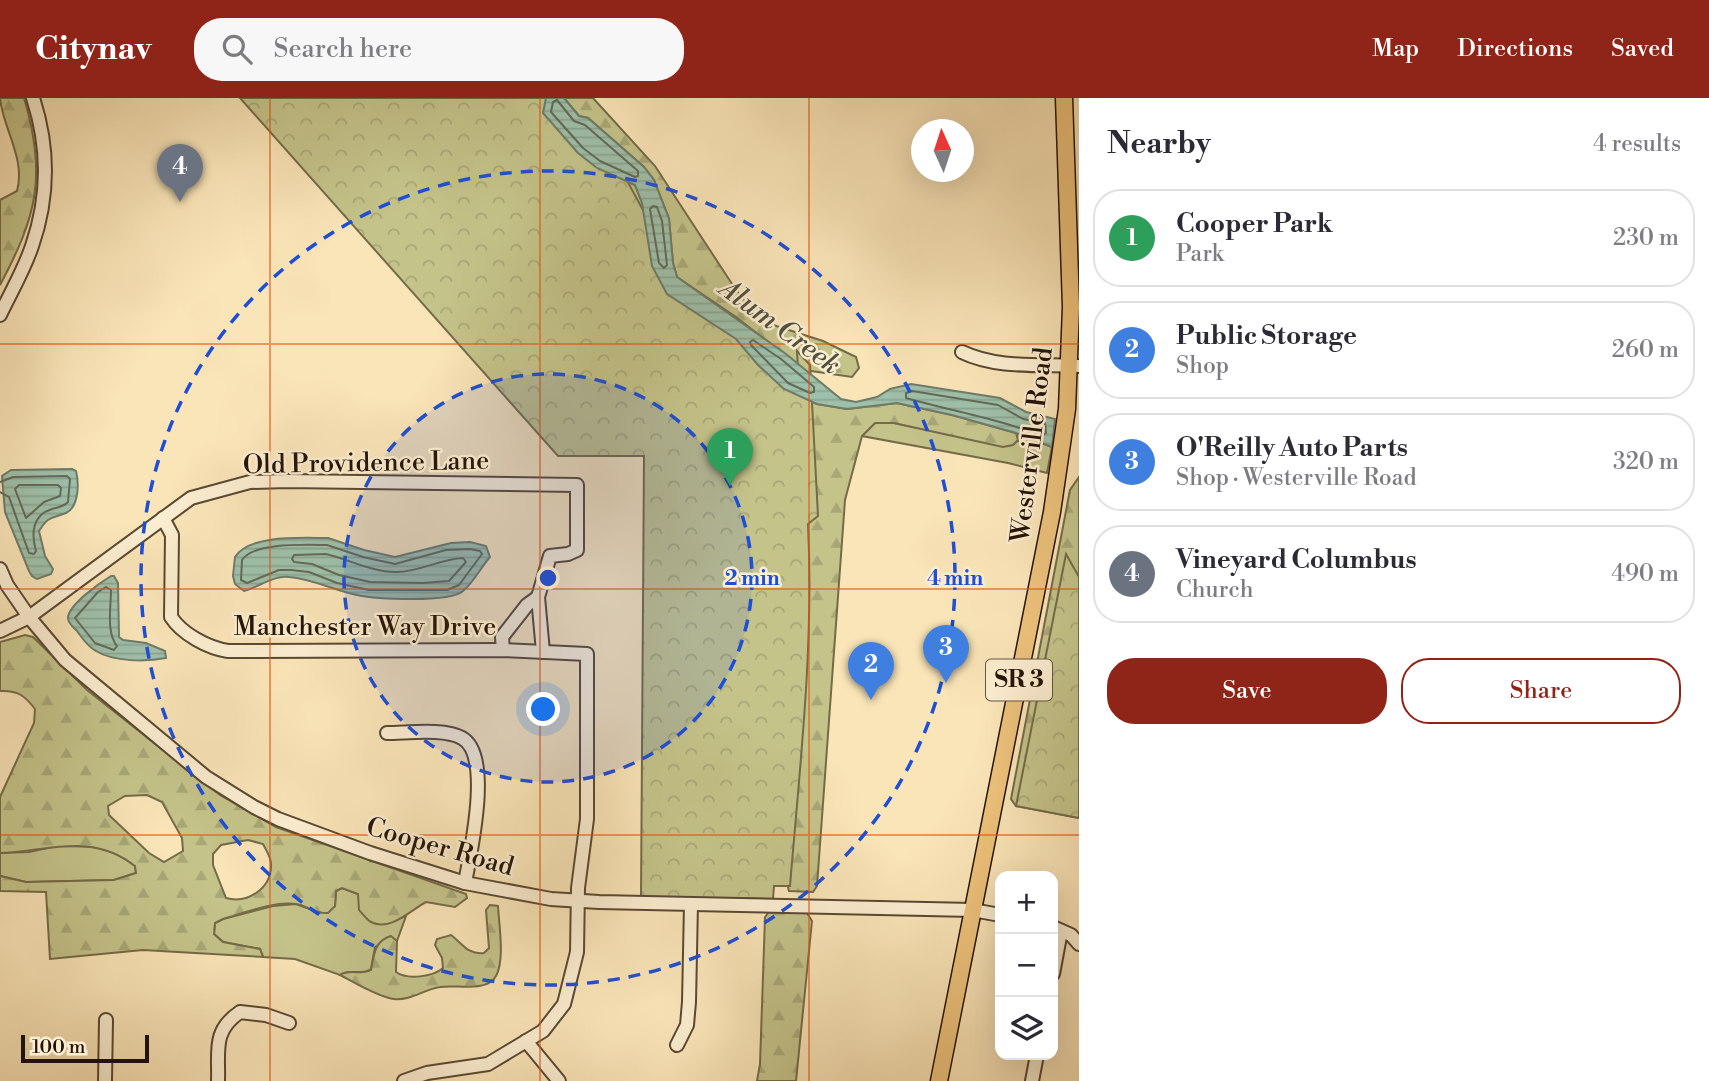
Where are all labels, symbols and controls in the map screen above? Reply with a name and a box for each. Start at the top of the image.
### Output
search box [194,18,684,81]
text: Citynav [35,29,152,70]
icon: search [218,30,256,68]
text: Search here [274,33,412,65]
text: Map [1372,34,1419,64]
text: Directions [1457,34,1573,64]
text: Saved [1611,34,1674,64]
north arrow [911,119,974,182]
text: Nearby [1107,125,1211,163]
text: 4 results [1593,130,1681,158]
pin: 4 [157,144,203,202]
text: Cooper Park [1176,208,1333,240]
text: 1 [1126,224,1138,252]
text: 230 m [1613,224,1679,252]
text: Park [1176,240,1224,268]
water label: Alum Creek [710,270,847,383]
text: Public Storage [1176,320,1357,352]
text: 2 [1125,336,1139,364]
text: 260 m [1612,336,1679,364]
street label: Westerville Road [1004,345,1060,546]
text: Shop [1176,352,1229,380]
pin: 1 [707,428,753,486]
text: O'Reilly Auto Parts [1176,432,1408,464]
street label: Old Providence Lane [242,445,490,481]
text: 3 [1125,448,1139,476]
text: 320 m [1613,448,1679,476]
text: Shop · Westerville Road [1176,464,1416,492]
text: Vineyard Columbus [1176,544,1417,576]
text: 4 [1124,560,1140,588]
text: 490 m [1611,560,1679,588]
centre of rings [536,566,560,590]
text: 2 min [724,566,780,592]
text: 4 min [927,566,983,592]
text: Church [1176,576,1253,604]
street label: Manchester Way Drive [234,611,496,643]
pin: 3 [923,625,969,683]
pin: 2 [848,642,894,700]
button: Save [1107,658,1387,724]
button: Share [1401,658,1681,724]
road number: SR 3 [986,660,1052,700]
your location [526,692,560,726]
street label: Cooper Road [362,811,518,883]
map controls [995,871,1058,1060]
button: + [995,871,1058,934]
button: − [995,934,1058,997]
button: layers [995,997,1058,1060]
scale bar [21,1032,149,1064]
text: 100 m [32,1035,85,1059]

